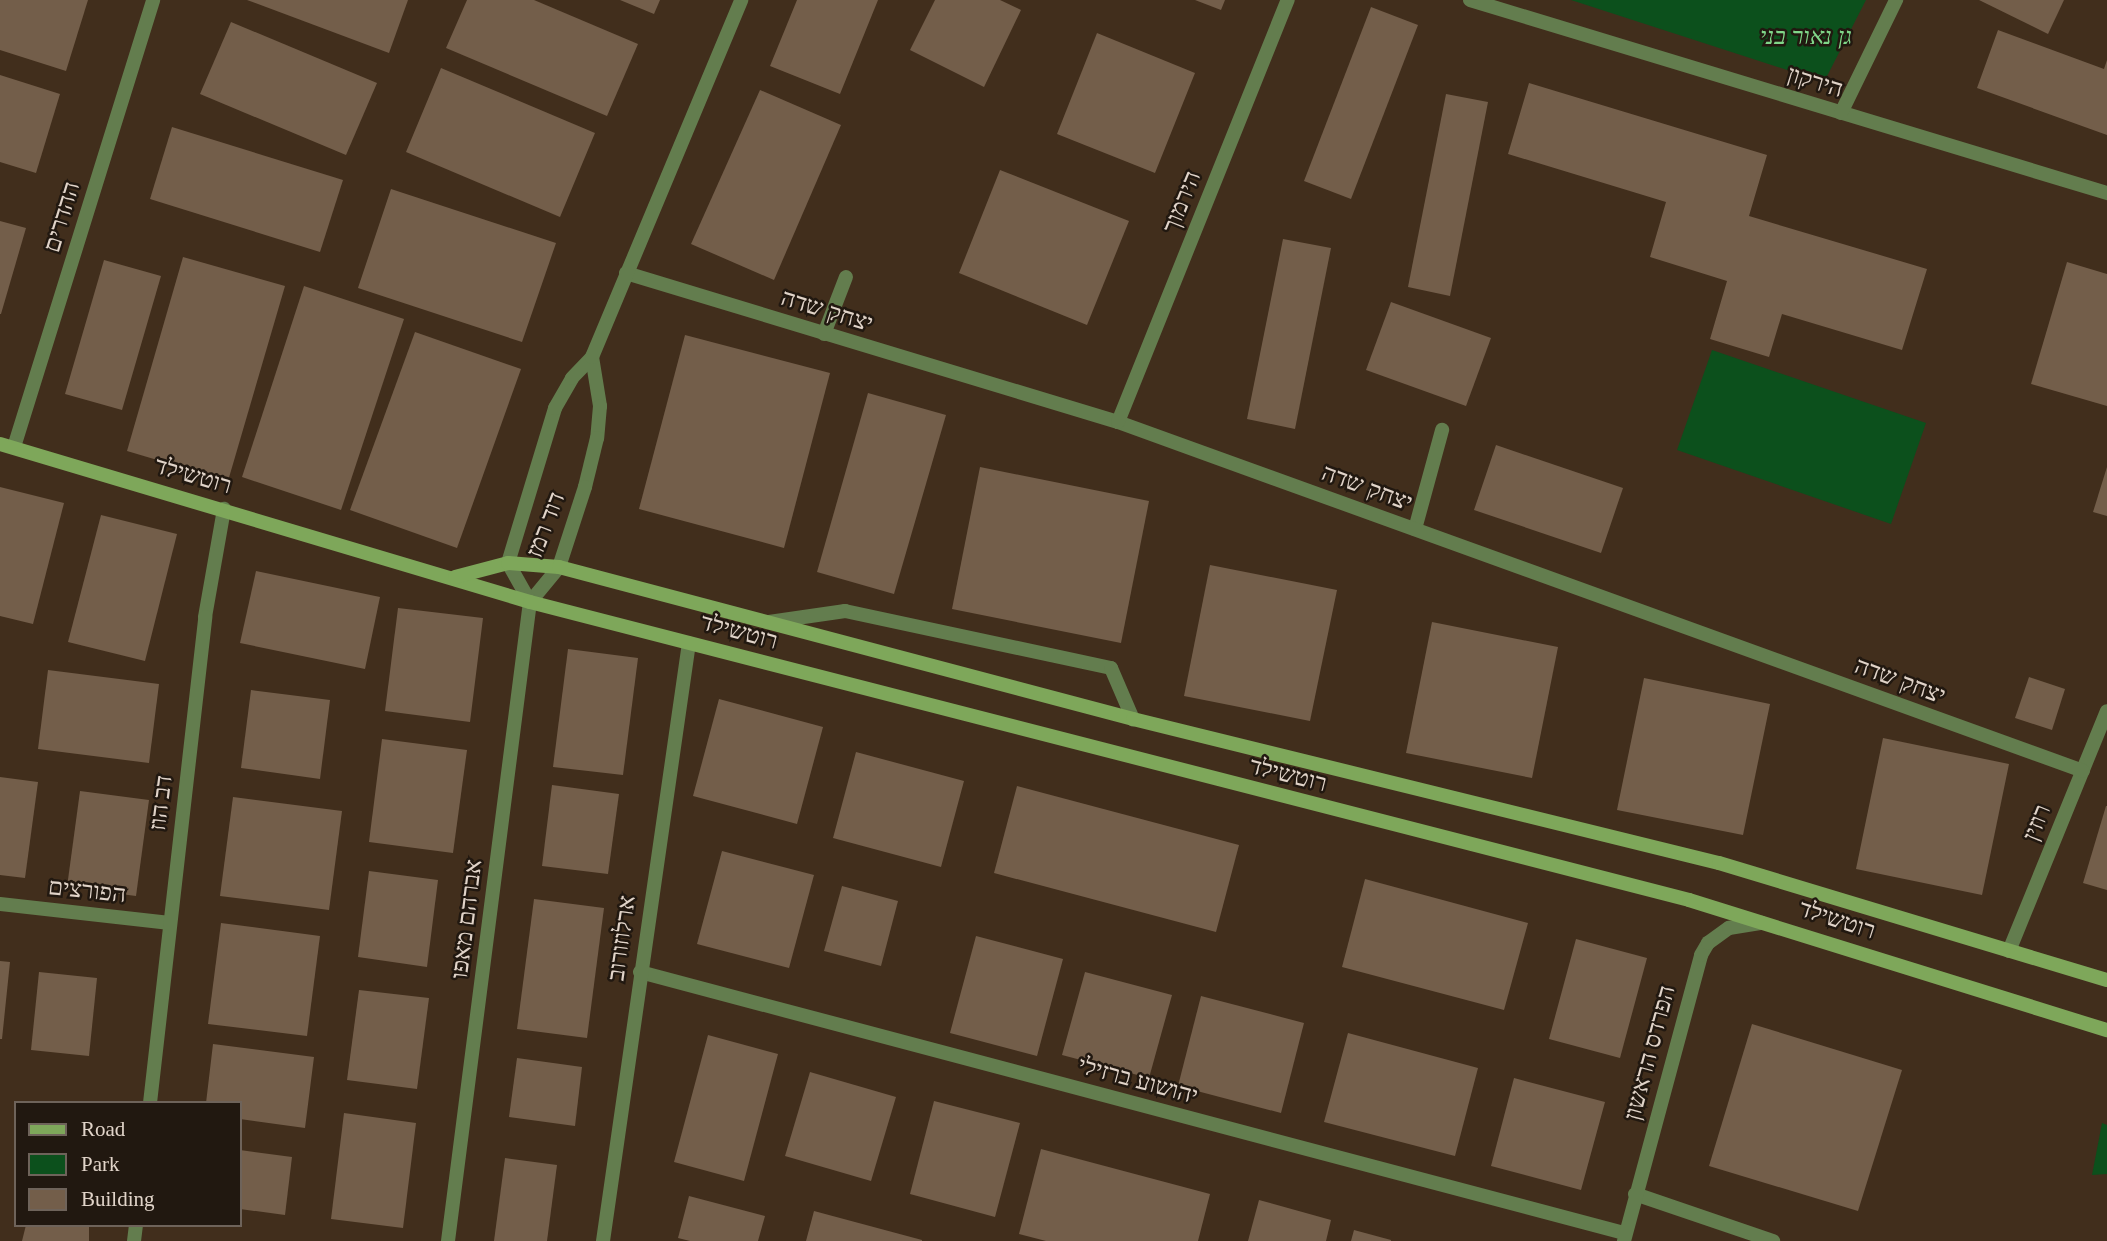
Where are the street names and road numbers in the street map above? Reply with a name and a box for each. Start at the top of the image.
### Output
street label: הירקון [1784,60,1846,104]
street label: הירמוך [1157,167,1207,237]
street label: ההדרים [38,178,86,256]
street label: יצחק שדה [778,283,876,339]
street label: רוטשילד [151,451,235,501]
street label: יצחק שדה [1318,458,1416,518]
street label: דוד רמז [520,488,572,562]
street label: רוטשילד [697,608,781,656]
street label: יצחק שדה [1851,651,1949,711]
street label: רוטשילד [1246,752,1330,798]
street label: דב הוז [143,774,179,832]
street label: רוזין [2017,800,2057,846]
street label: אברהם מאפו [445,858,489,980]
street label: הפורצים [47,873,127,909]
street label: ארלוזורוב [602,893,642,983]
street label: רוטשילד [1795,894,1879,946]
street label: הפרדס הראשון [1618,982,1682,1124]
street label: יהושוע ברזילי [1075,1051,1201,1111]

